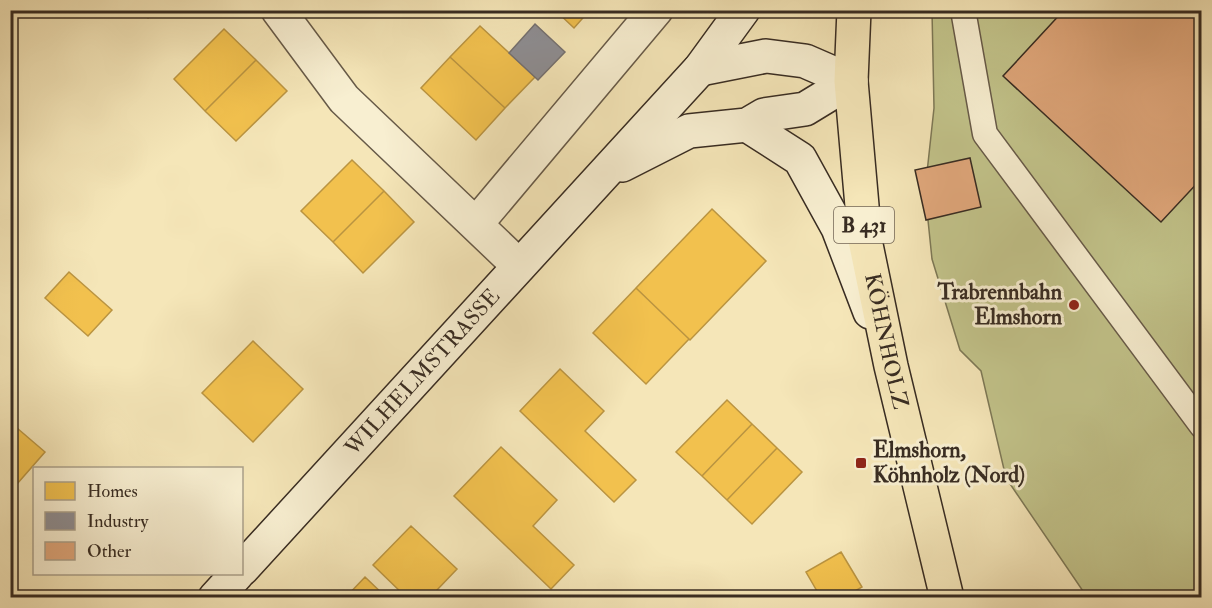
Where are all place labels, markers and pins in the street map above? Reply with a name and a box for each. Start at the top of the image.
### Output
place label: Trabrennbahn Elmshorn [936,278,1063,331]
marker: Trabrennbahn Elmshorn [1067,298,1081,312]
place label: Elmshorn, Köhnholz (Nord) [873,436,1025,489]
marker: Elmshorn, Köhnholz (Nord) [854,456,868,470]

